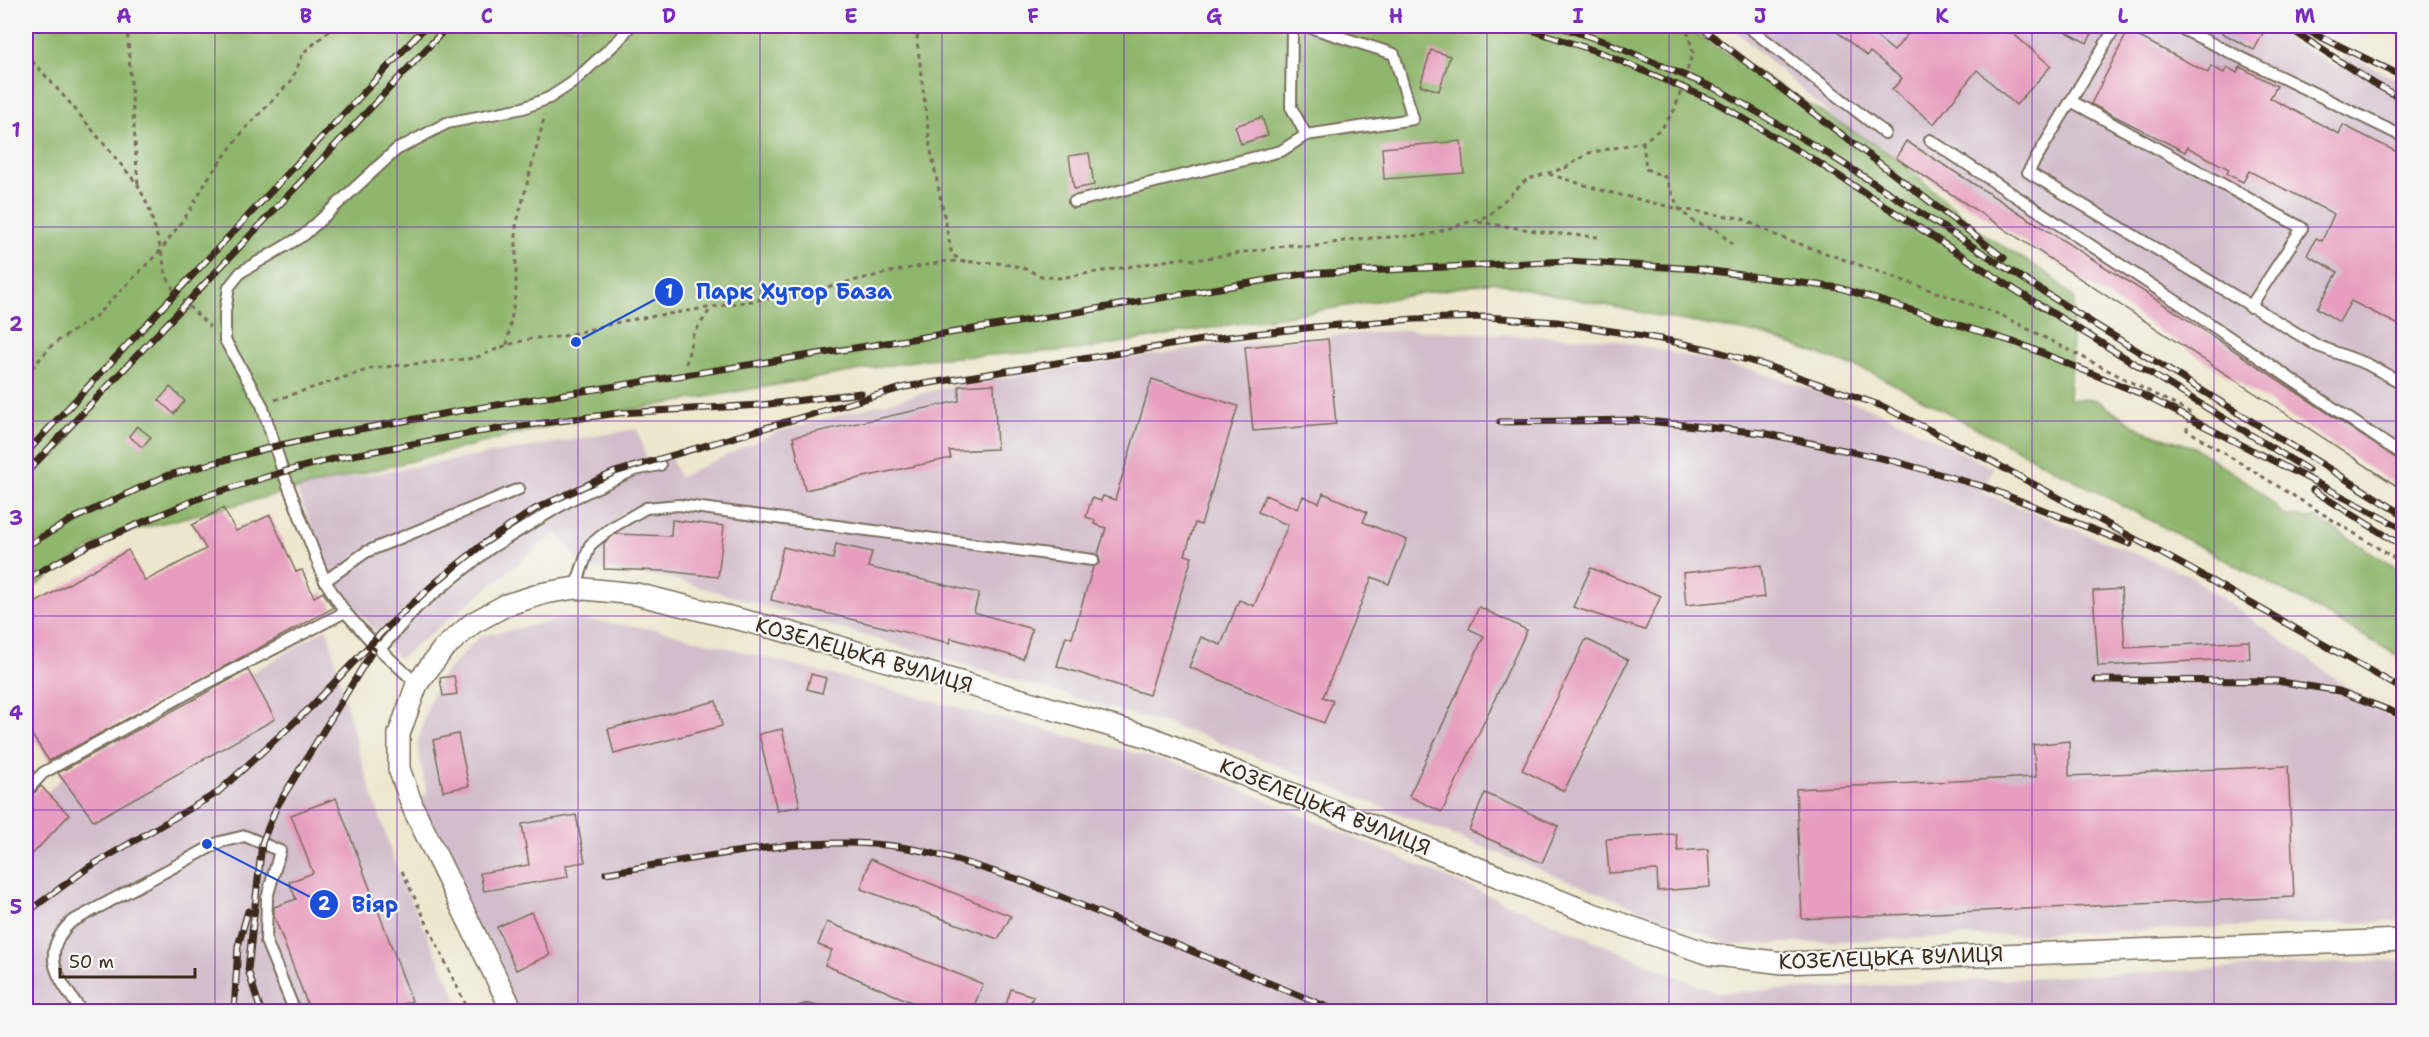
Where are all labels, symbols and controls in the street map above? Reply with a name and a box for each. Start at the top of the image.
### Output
text: A [116,3,132,29]
text: B [300,3,312,29]
text: C [481,3,493,29]
text: D [662,3,676,29]
text: E [844,3,858,29]
text: F [1027,3,1039,29]
text: G [1206,3,1222,29]
text: H [1389,3,1403,29]
text: I [1572,3,1584,29]
text: J [1754,3,1767,29]
text: K [1935,3,1949,29]
text: L [2118,3,2129,29]
text: M [2295,3,2316,29]
text: 1 [11,117,21,143]
callout: Парк Хутор База [654,272,904,312]
text: Парк Хутор База [696,277,892,306]
text: 1 [665,280,673,304]
text: 2 [9,311,23,337]
text: 3 [9,505,23,531]
street label: КОЗЕЛЕЦЬКА ВУЛИЦЯ [752,611,976,699]
text: 4 [9,700,23,726]
street label: КОЗЕЛЕЦЬКА ВУЛИЦЯ [1215,752,1435,862]
callout: Віяр [309,884,410,924]
text: Віяр [352,890,398,919]
text: 2 [318,892,331,916]
text: 5 [10,894,22,920]
street label: КОЗЕЛЕЦЬКА ВУЛИЦЯ [1778,940,2004,976]
scale bar [60,941,195,979]
text: 50 m [69,950,114,974]

